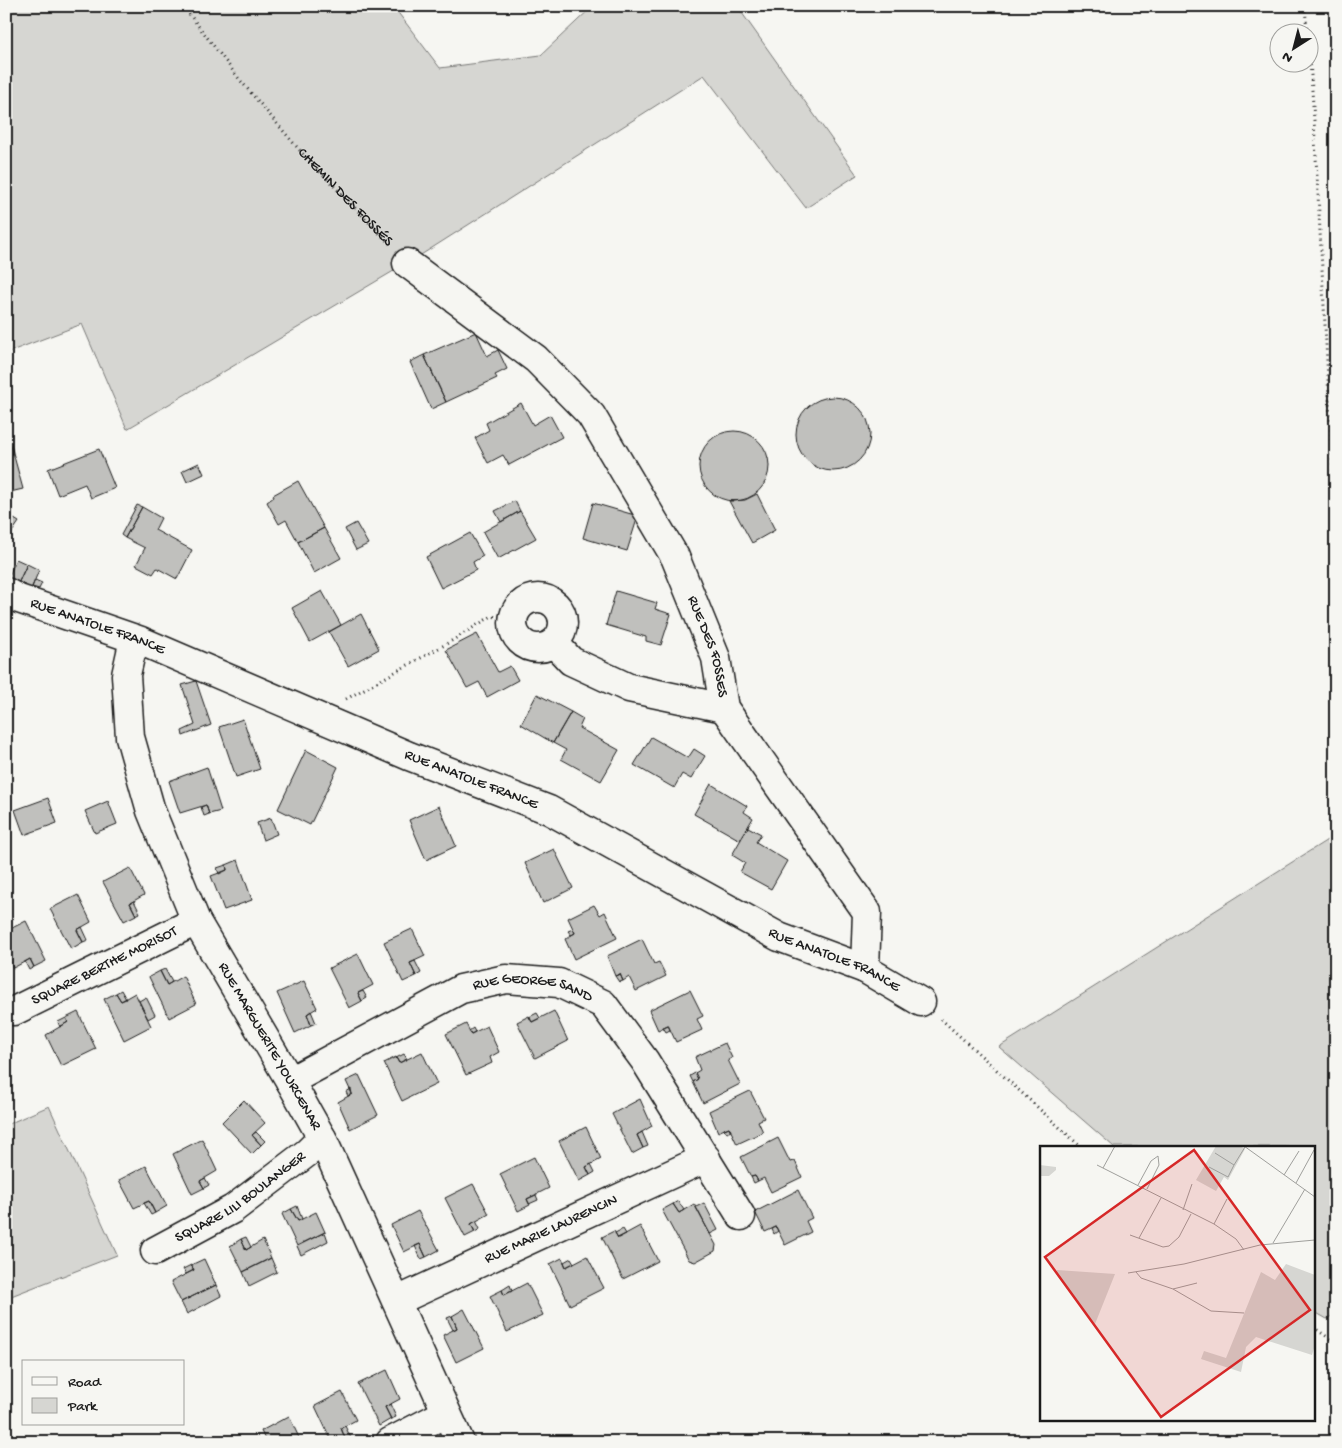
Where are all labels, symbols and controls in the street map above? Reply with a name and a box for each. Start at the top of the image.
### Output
north arrow [1270,22,1320,72]
text: N [1279,47,1297,66]
street label: CHEMIN DES FOSSÉS [293,144,397,250]
street label: RUE DES FOSSES [683,593,731,699]
street label: RUE ANATOLE FRANCE [28,594,168,659]
street label: RUE ANATOLE FRANCE [401,746,541,814]
street label: SQUARE BERTHE MORISOT [29,922,181,1010]
street label: RUE ANATOLE FRANCE [765,924,904,997]
street label: RUE MARGUERITE YOURCENAR [213,959,325,1134]
street label: RUE GEORGE SAND [471,970,596,1007]
inset map [1040,1146,1314,1420]
street label: SQUARE LILI BOULANGER [172,1147,310,1247]
street label: RUE MARIE LAURENCIN [482,1191,621,1268]
legend [22,1360,185,1426]
text: Road [68,1374,102,1392]
text: Park [67,1398,98,1416]

